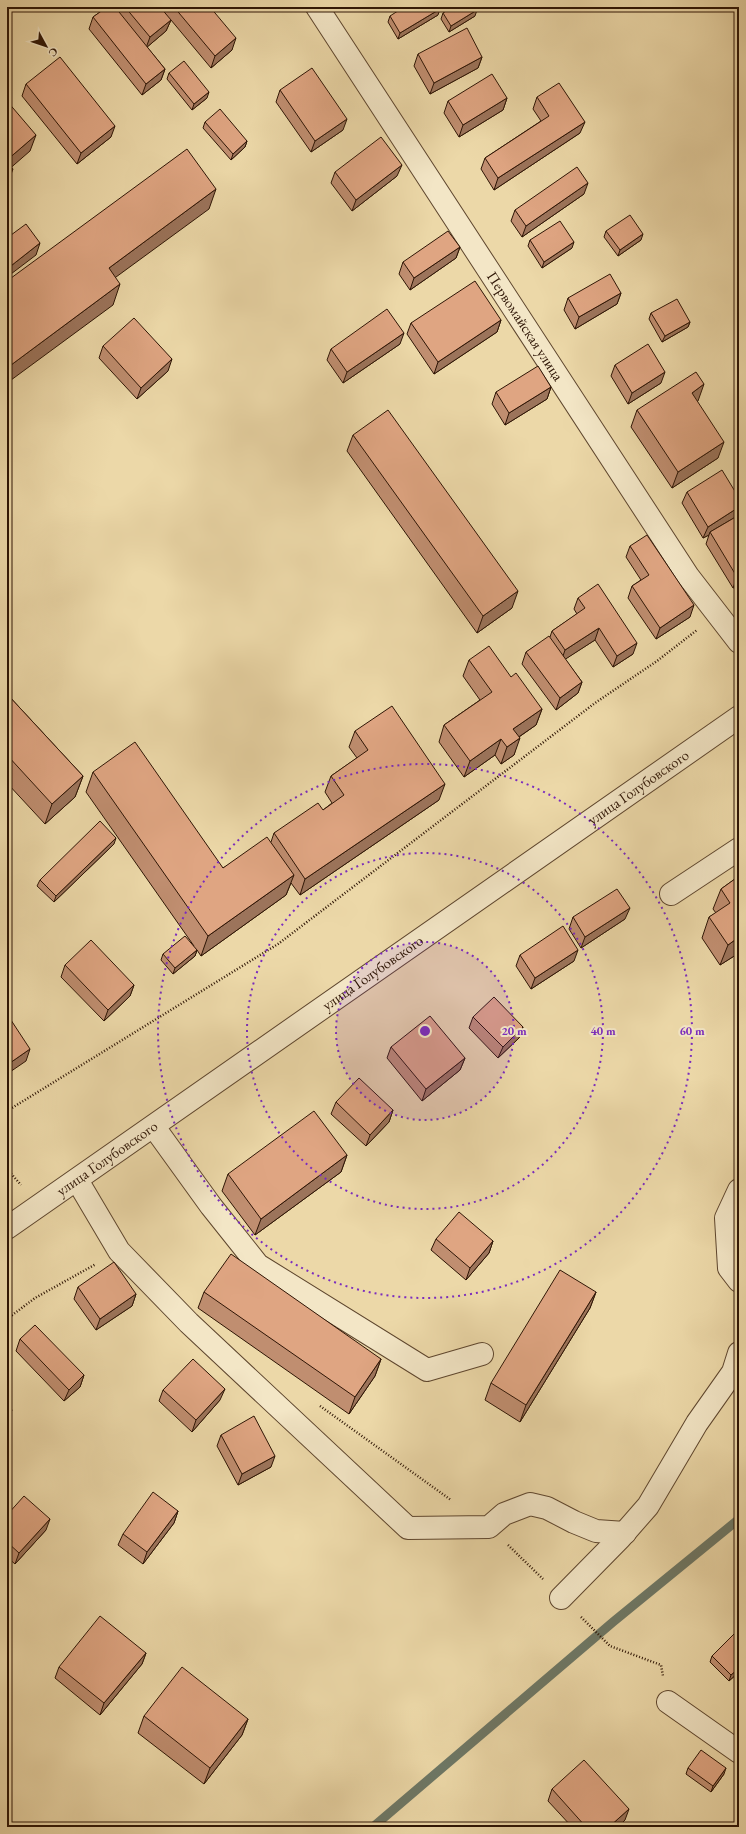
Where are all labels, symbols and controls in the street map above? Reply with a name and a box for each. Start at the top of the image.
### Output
north arrow [26,26,66,66]
text: С [46,45,62,60]
street label: Первомайская улица [483,268,568,384]
street label: улица Голубовского [584,745,692,829]
street label: улица Голубовского [318,930,427,1014]
text: 20 m [501,1023,527,1039]
text: 40 m [590,1023,616,1039]
text: 60 m [679,1023,705,1039]
centre of rings [418,1024,432,1038]
street label: улица Голубовского [52,1116,161,1200]

